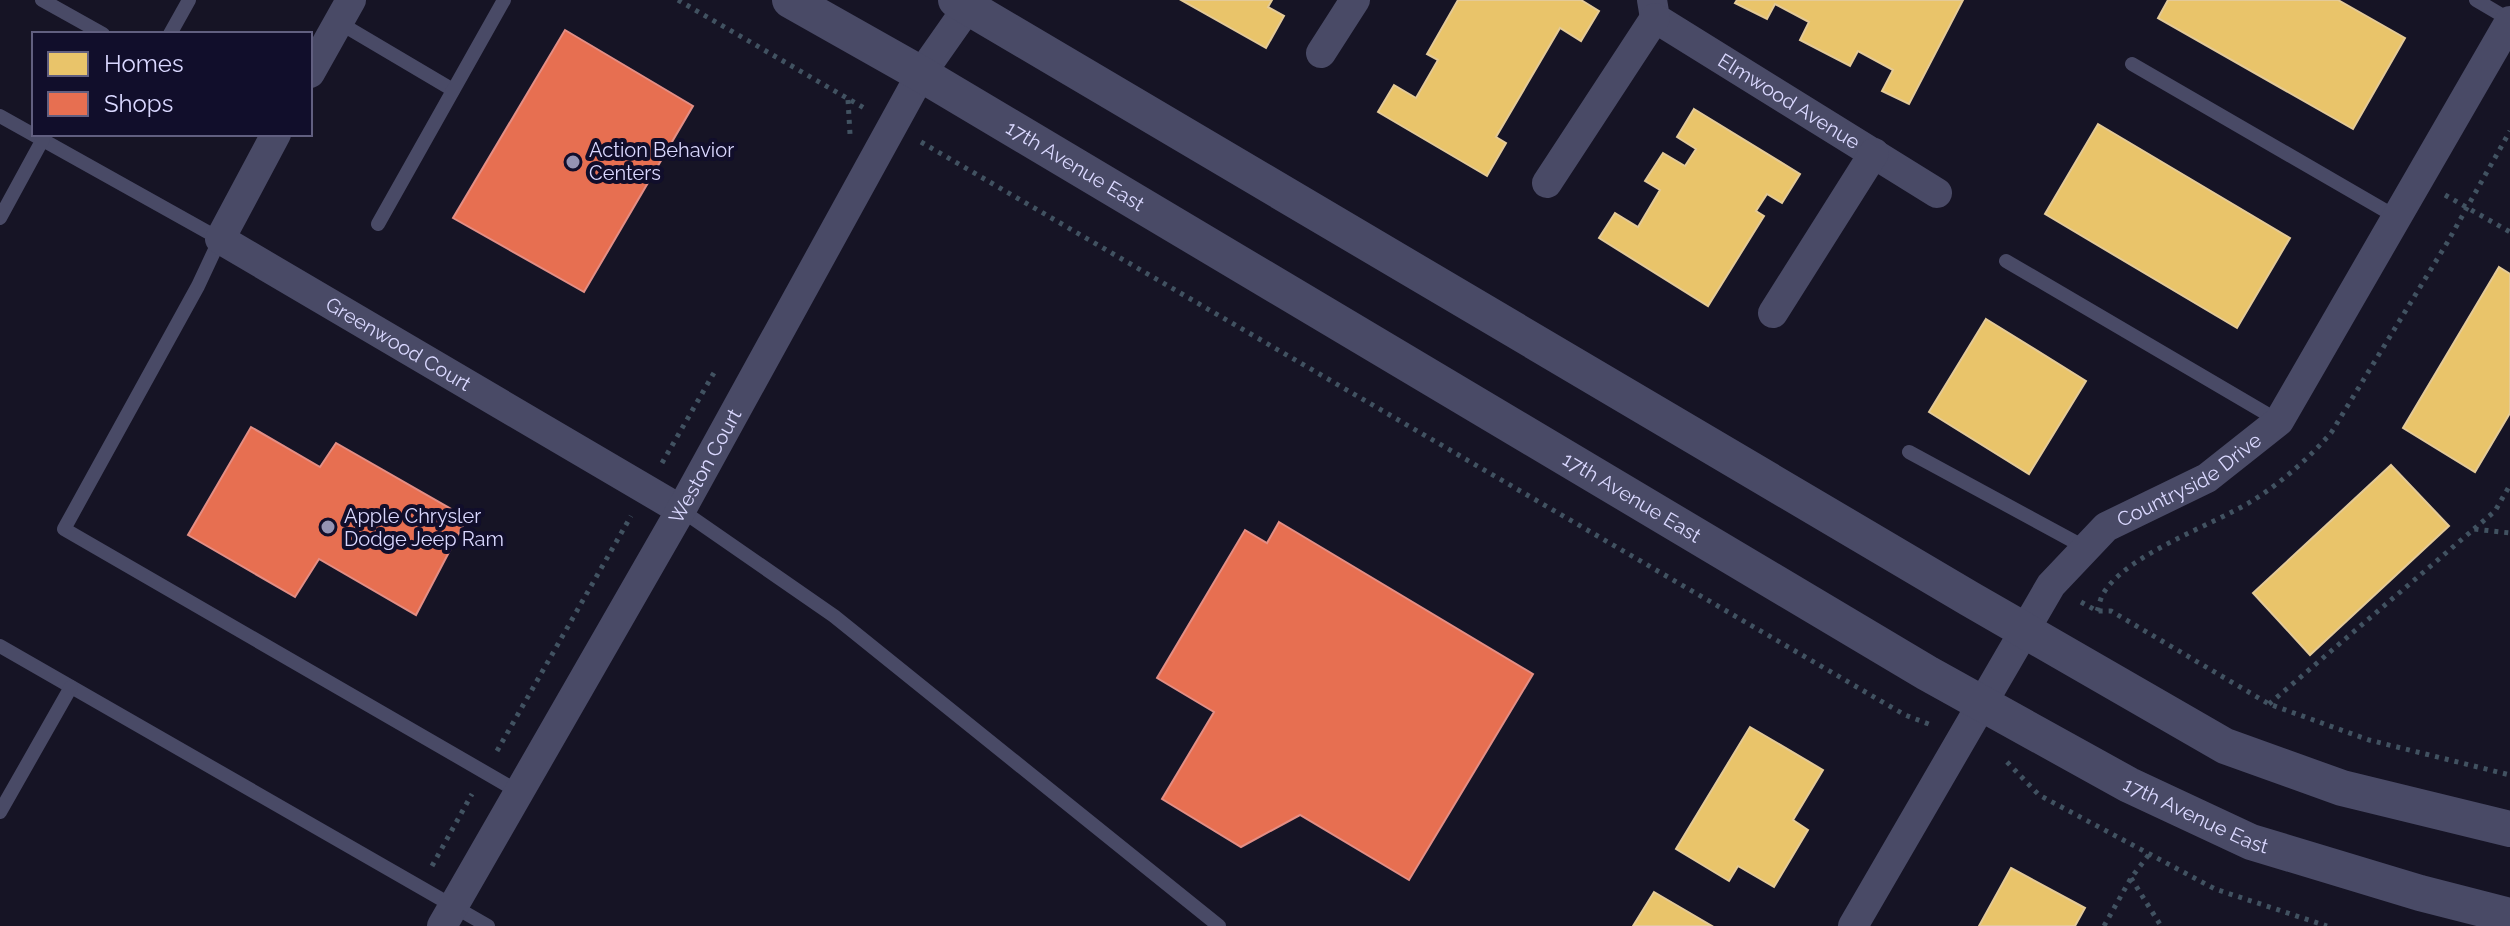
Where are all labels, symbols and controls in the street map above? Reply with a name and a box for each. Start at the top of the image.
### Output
legend [32,32,312,136]
street label: Elmwood Avenue [1714,48,1865,154]
text: Homes [104,49,184,78]
text: Shops [104,89,173,118]
street label: 17th Avenue East [1002,115,1149,216]
place label: Action Behavior Centers [589,138,734,185]
marker: Action Behavior Centers [564,153,582,171]
street label: Greenwood Court [321,292,476,396]
street label: Weston Court [664,404,747,528]
street label: Countryside Drive [2113,428,2266,532]
street label: 17th Avenue East [1559,447,1706,548]
place label: Apple Chrysler Dodge Jeep Ram [344,504,504,551]
marker: Apple Chrysler Dodge Jeep Ram [319,518,337,536]
street label: 17th Avenue East [2119,772,2271,859]

